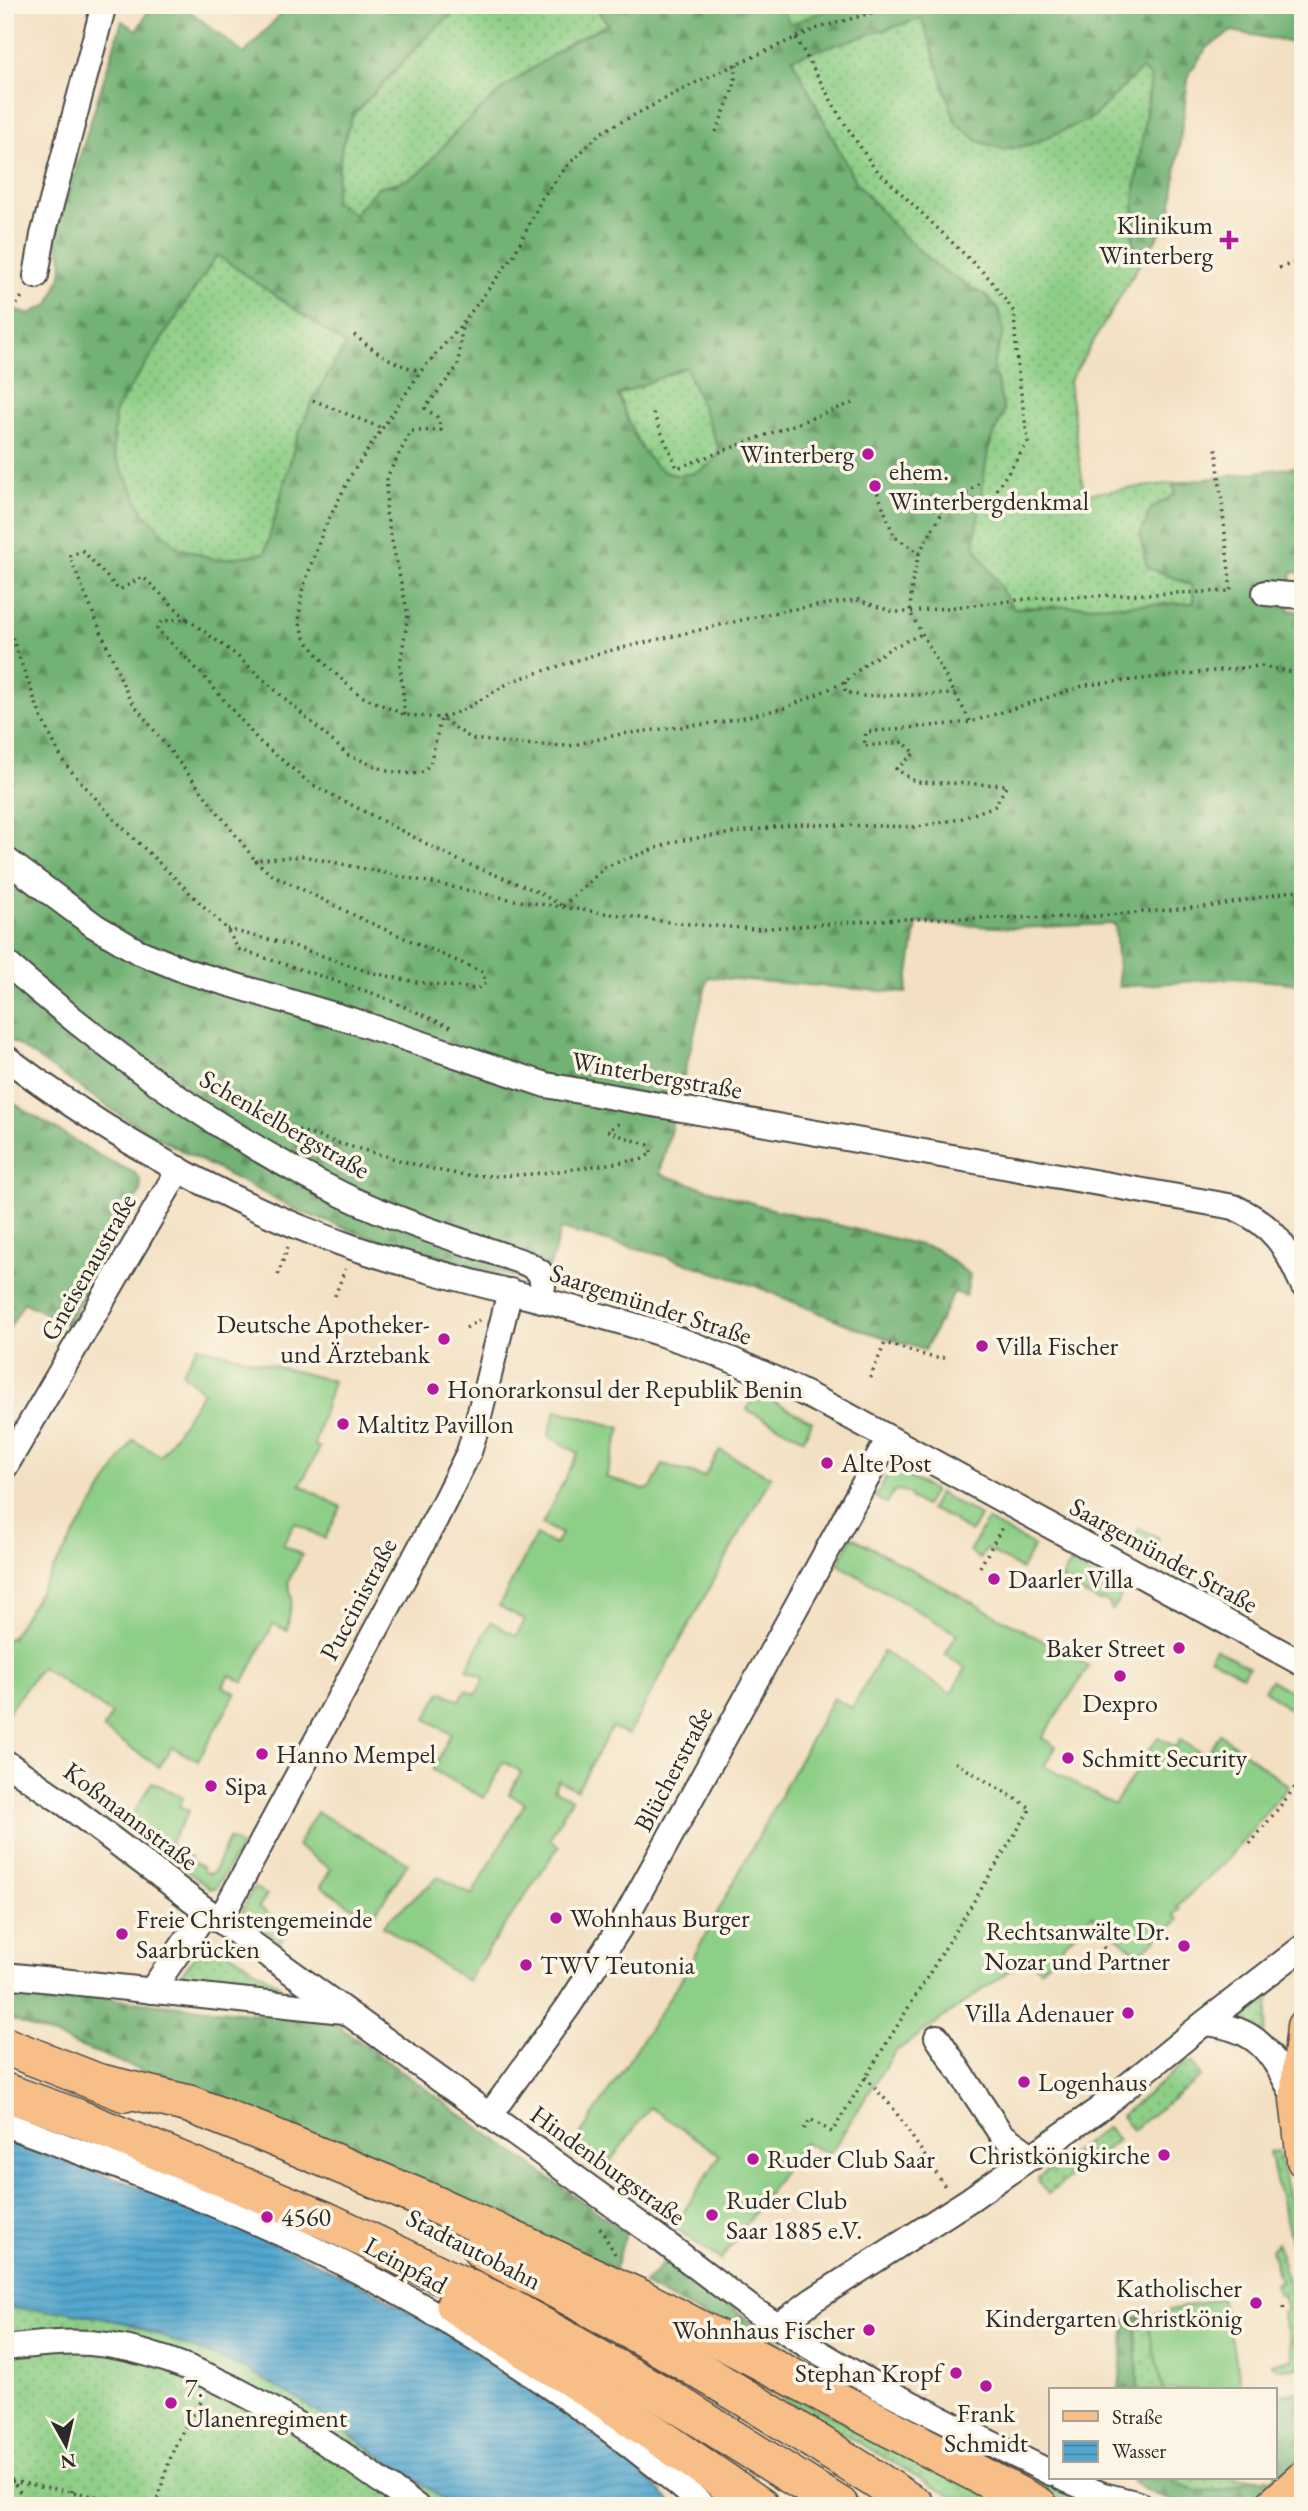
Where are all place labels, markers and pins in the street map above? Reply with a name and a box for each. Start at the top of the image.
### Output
place label: Klinikum Winterberg [1099,208,1214,272]
marker: Klinikum Winterberg [1219,230,1239,250]
place label: Winterberg [740,437,855,471]
marker: Winterberg [860,446,876,462]
place label: ehem. Winterbergdenkmal [889,454,1089,518]
marker: ehem. Winterbergdenkmal [867,478,883,494]
place label: Deutsche Apotheker- und Ärztebank [216,1307,431,1371]
place label: Villa Fischer [996,1329,1119,1363]
marker: Deutsche Apotheker- und Ärztebank [436,1331,452,1347]
marker: Villa Fischer [974,1338,990,1354]
place label: Honorarkonsul der Republik Benin [447,1372,803,1406]
marker: Honorarkonsul der Republik Benin [425,1381,441,1397]
place label: Maltitz Pavillon [357,1407,514,1441]
marker: Maltitz Pavillon [335,1416,351,1432]
place label: Alte Post [840,1446,931,1480]
marker: Alte Post [819,1455,835,1471]
place label: Daarler Villa [1008,1562,1134,1596]
marker: Daarler Villa [986,1571,1002,1587]
place label: Baker Street [1046,1631,1165,1665]
marker: Baker Street [1171,1640,1187,1656]
marker: Dexpro [1112,1668,1128,1684]
place label: Dexpro [1082,1686,1158,1720]
place label: Hanno Mempel [276,1737,436,1771]
place label: Schmitt Security [1082,1741,1248,1775]
marker: Hanno Mempel [254,1746,270,1762]
marker: Schmitt Security [1060,1750,1076,1766]
place label: Sipa [225,1769,267,1803]
marker: Sipa [203,1778,219,1794]
place label: Wohnhaus Burger [570,1901,750,1935]
place label: Freie Christengemeinde Saarbrücken [136,1902,372,1966]
marker: Wohnhaus Burger [548,1910,564,1926]
place label: Rechtsanwälte Dr. Nozar und Partner [984,1914,1170,1978]
marker: Freie Christengemeinde Saarbrücken [114,1926,130,1942]
marker: Rechtsanwälte Dr. Nozar und Partner [1176,1938,1192,1954]
place label: TWV Teutonia [540,1948,696,1982]
marker: TWV Teutonia [518,1957,534,1973]
place label: Villa Adenauer [965,1996,1114,2030]
marker: Villa Adenauer [1120,2005,1136,2021]
place label: Logenhaus [1038,2065,1147,2099]
marker: Logenhaus [1016,2074,1032,2090]
place label: Christkönigkirche [969,2138,1150,2172]
place label: Ruder Club Saar [767,2142,935,2176]
marker: Christkönigkirche [1156,2147,1172,2163]
marker: Ruder Club Saar [745,2151,761,2167]
place label: Ruder Club Saar 1885 e.V. [726,2183,862,2247]
place label: 4560 [281,2200,331,2234]
marker: Ruder Club Saar 1885 e.V. [704,2207,720,2223]
marker: 4560 [259,2209,275,2225]
place label: Katholischer Kindergarten Christkönig [985,2271,1243,2335]
marker: Katholischer Kindergarten Christkönig [1248,2295,1264,2311]
place label: Wohnhaus Fischer [672,2313,855,2347]
marker: Wohnhaus Fischer [861,2322,877,2338]
place label: Stephan Kropf [795,2356,945,2390]
marker: Stephan Kropf [948,2365,964,2381]
place label: 7. Ulanenregiment [185,2371,347,2435]
marker: Frank Schmidt [978,2378,994,2394]
marker: 7. Ulanenregiment [163,2395,179,2411]
place label: Frank Schmidt [944,2396,1028,2460]

